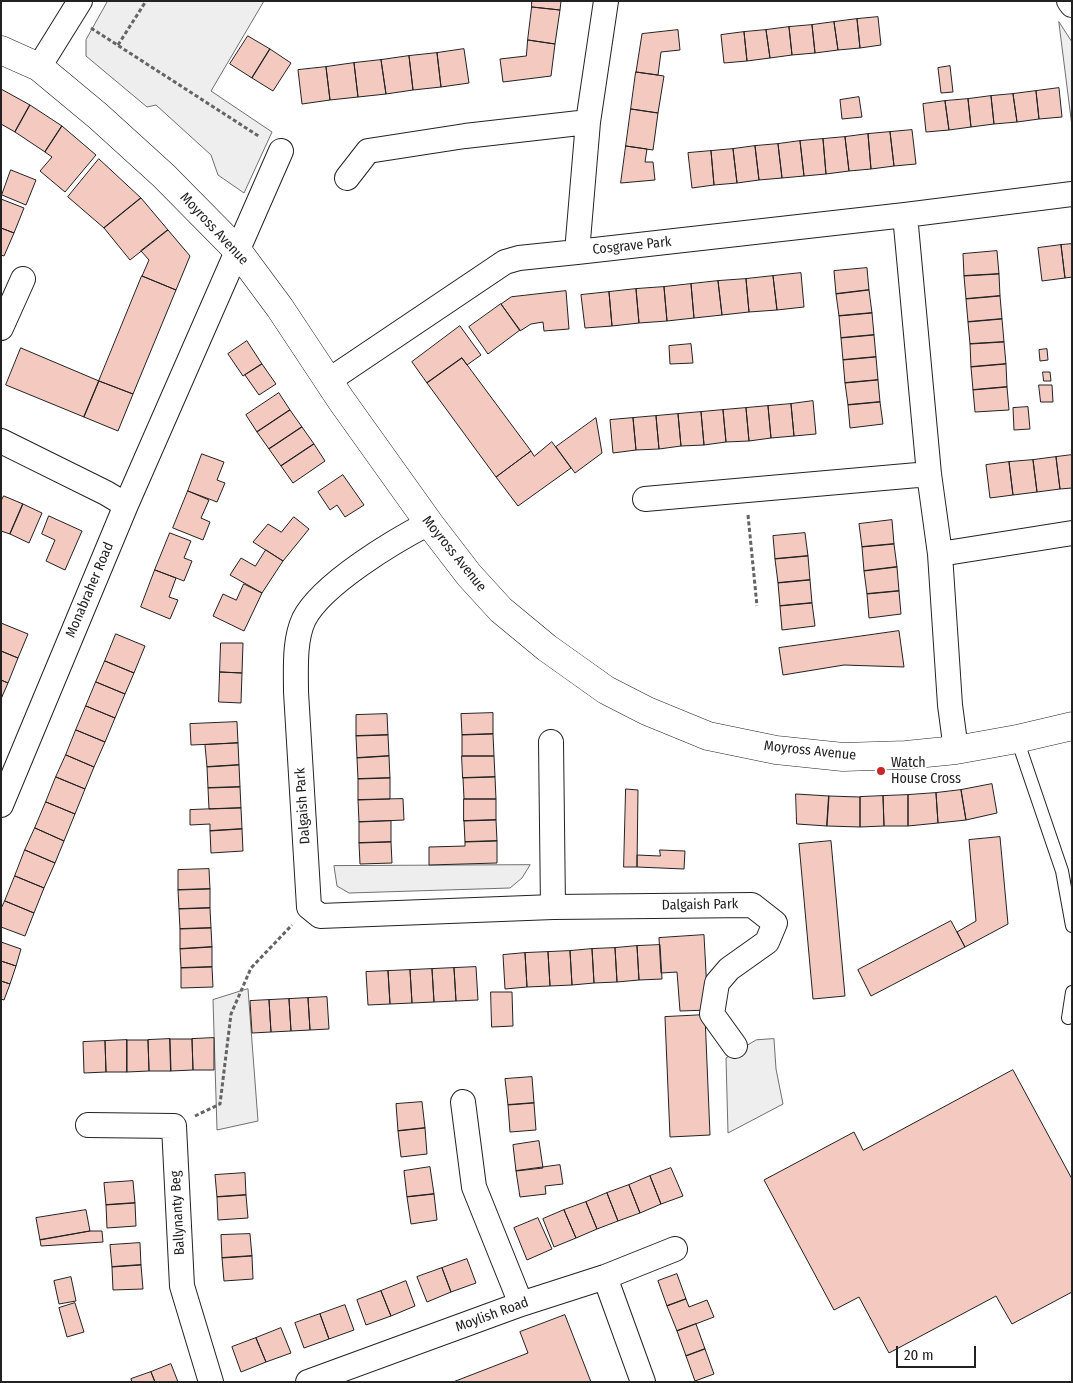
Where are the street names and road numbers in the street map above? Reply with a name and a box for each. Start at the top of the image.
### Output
street label: Moyross Avenue [176,189,252,269]
street label: Cosgrave Park [592,234,672,258]
street label: Moyross Avenue [418,513,490,595]
street label: Monabraher Road [62,540,118,640]
street label: Moyross Avenue [763,738,857,764]
street label: Dalgaish Park [292,767,314,845]
street label: Dalgaish Park [662,896,738,914]
street label: Ballynanty Beg [167,1170,189,1256]
street label: Moylish Road [453,1294,531,1336]

